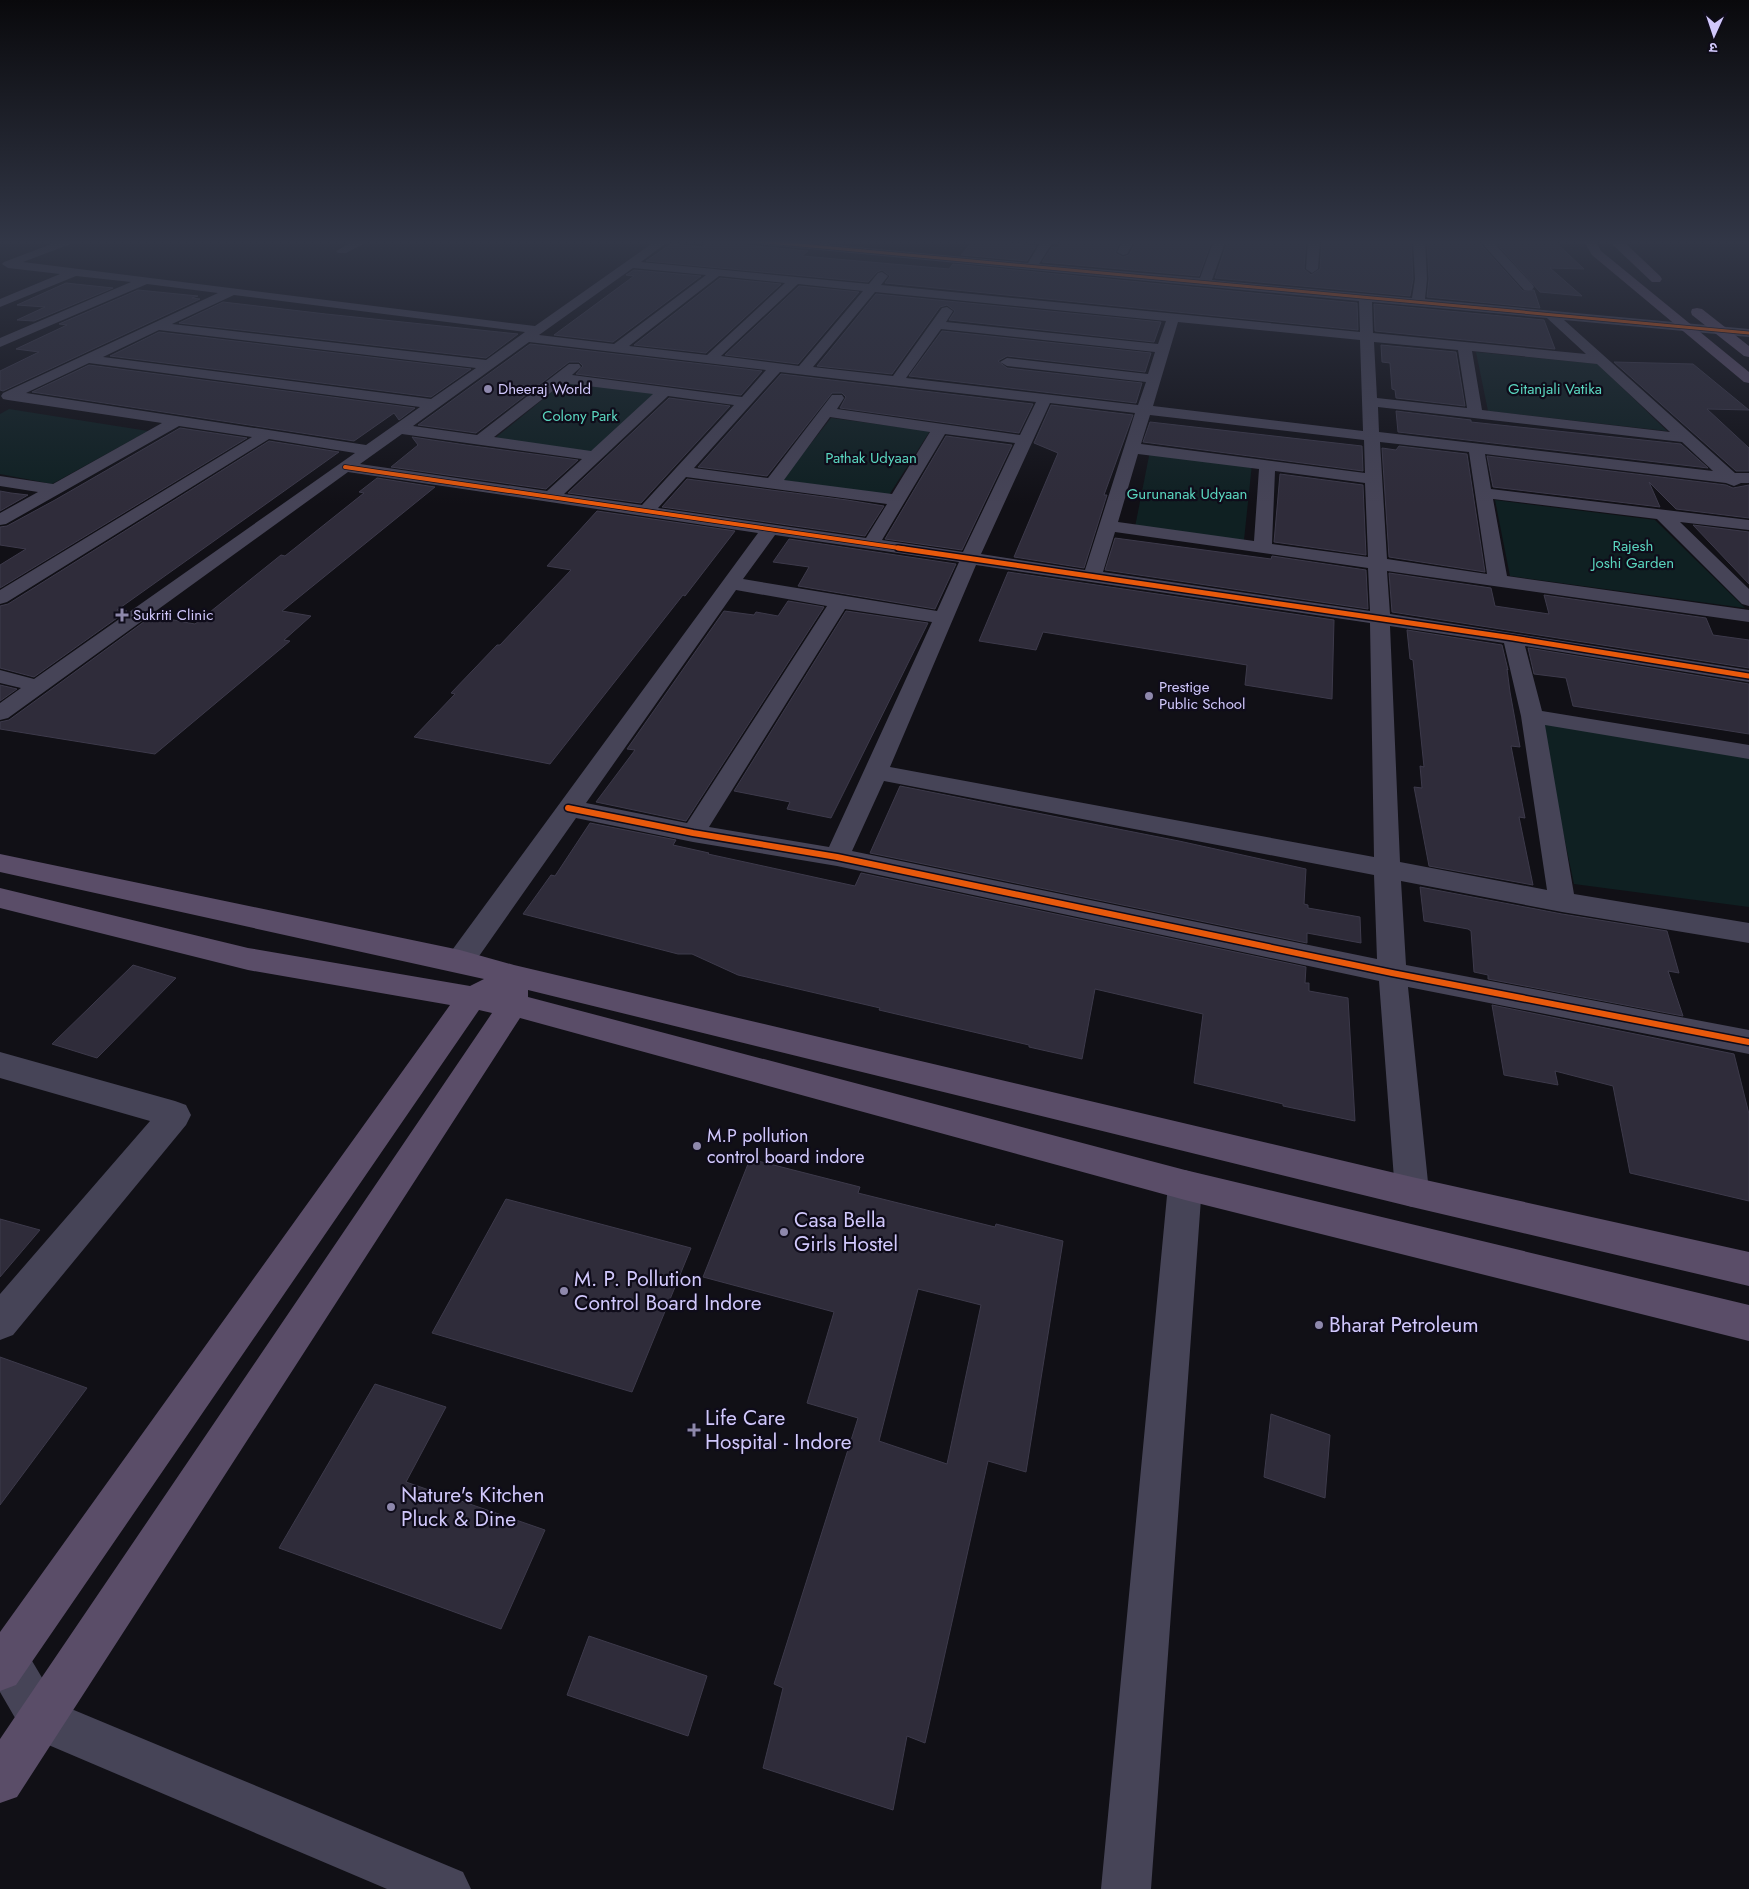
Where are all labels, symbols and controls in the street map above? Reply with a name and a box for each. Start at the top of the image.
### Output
north arrow [1689,10,1739,60]
text: उ [1708,38,1718,58]
place label: Dheeraj World [498,378,591,400]
park label: Gitanjali Vatika [1508,378,1602,400]
marker: Dheeraj World [482,383,494,395]
park label: Colony Park [542,405,618,427]
park label: Pathak Udyaan [825,447,917,469]
park label: Gurunanak Udyaan [1127,483,1247,505]
park label: Rajesh Joshi Garden [1590,535,1674,574]
place label: Sukriti Clinic [133,604,213,626]
marker: Sukriti Clinic [115,608,129,622]
place label: Prestige Public School [1159,676,1245,715]
marker: Prestige Public School [1143,690,1155,702]
place label: M.P pollution control board indore [707,1123,864,1170]
marker: M.P pollution control board indore [691,1140,703,1152]
place label: Casa Bella Girls Hostel [794,1205,898,1259]
marker: Casa Bella Girls Hostel [778,1226,790,1238]
place label: M. P. Pollution Control Board Indore [574,1264,762,1318]
marker: M. P. Pollution Control Board Indore [558,1285,570,1297]
place label: Bharat Petroleum [1329,1310,1479,1340]
marker: Bharat Petroleum [1313,1319,1325,1331]
place label: Life Care Hospital - Indore [705,1403,852,1457]
marker: Life Care Hospital - Indore [687,1423,701,1437]
place label: Nature's Kitchen Pluck & Dine [401,1480,544,1534]
marker: Nature's Kitchen Pluck & Dine [385,1501,397,1513]

